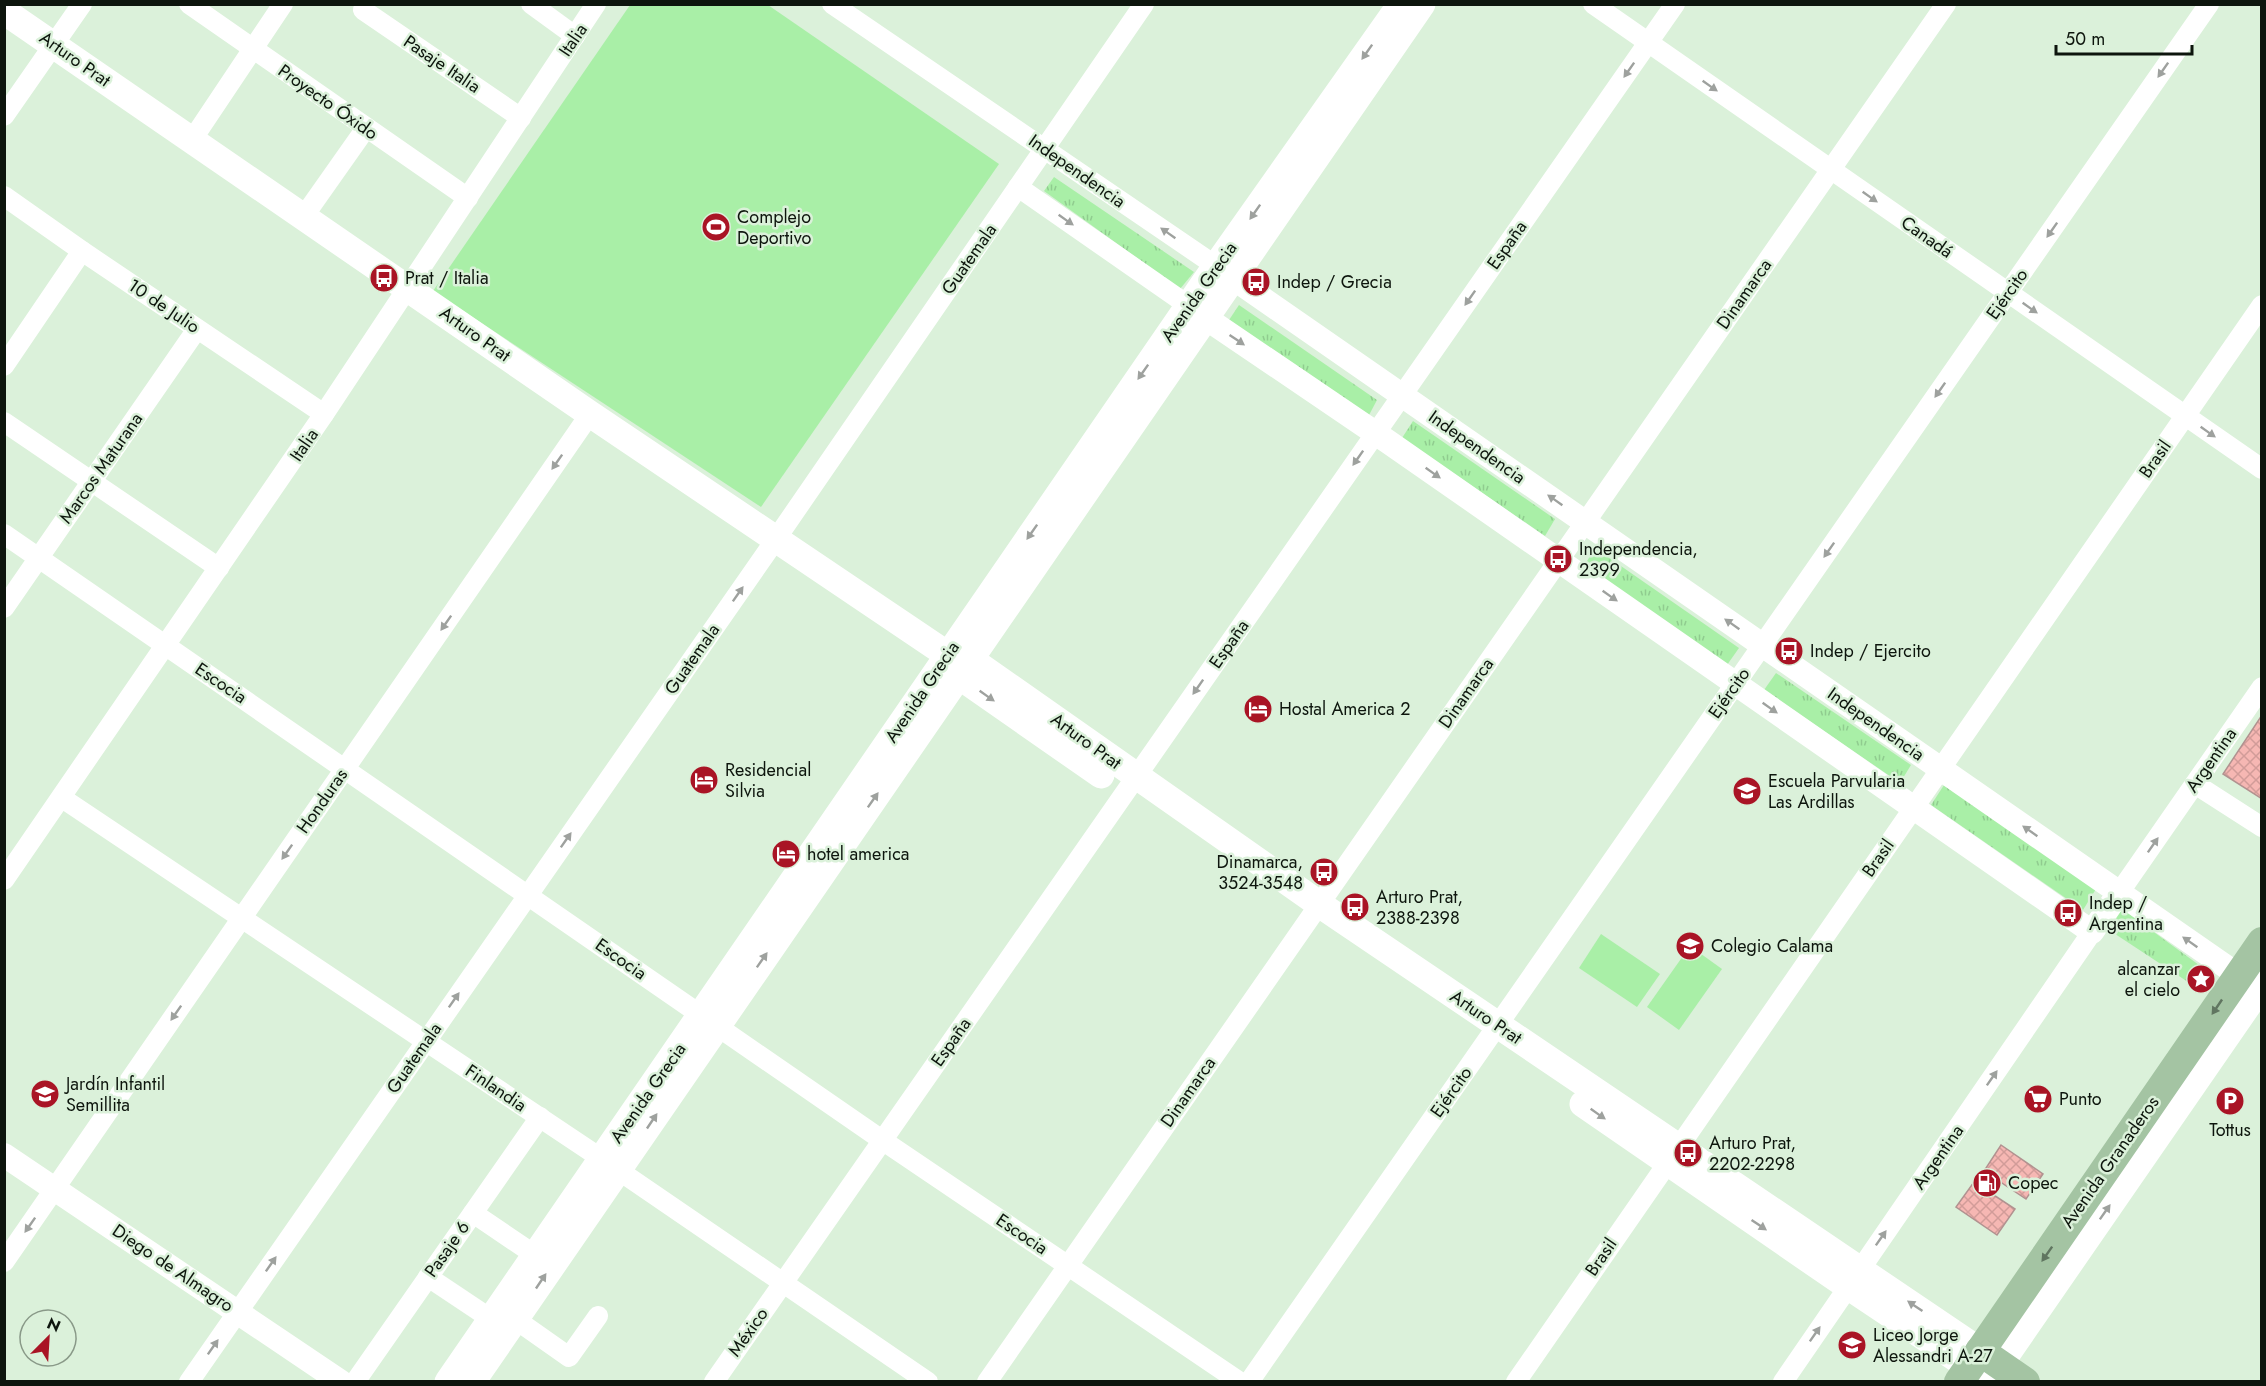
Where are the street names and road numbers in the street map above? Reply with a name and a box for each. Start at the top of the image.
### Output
street label: Italia [552,18,594,62]
street label: Arturo Prat [34,25,116,93]
street label: Pasaje Italia [398,29,486,99]
street label: Proyecto Óxido [273,58,383,146]
street label: Independencia [1023,128,1131,214]
street label: Canadá [1896,210,1958,264]
street label: España [1481,215,1533,275]
street label: Guatemala [935,218,1003,300]
street label: Avenida Grecia [1155,236,1243,348]
street label: Dinamarca [1710,253,1778,335]
street label: Ejército [1980,263,2034,325]
street label: 10 de Julio [123,272,205,340]
street label: Arturo Prat [434,300,516,368]
street label: Independencia [1423,404,1531,490]
street label: Marcos Maturana [53,407,149,529]
street label: Italia [283,423,325,467]
street label: Brasil [2133,435,2177,483]
street label: España [1203,614,1255,674]
street label: Guatemala [658,618,726,700]
street label: Avenida Grecia [878,636,966,748]
street label: Dinamarca [1432,652,1500,734]
street label: Escocia [190,656,252,710]
street label: Ejército [1702,662,1756,724]
street label: Independencia [1822,681,1930,767]
street label: Arturo Prat [1045,706,1127,776]
street label: Argentina [2179,722,2243,798]
street label: Honduras [290,763,354,839]
street label: Brasil [1856,834,1900,882]
street label: Escocia [590,932,652,986]
street label: Arturo Prat [1445,983,1528,1051]
street label: España [925,1012,977,1072]
street label: Guatemala [380,1017,448,1099]
street label: Avenida Grecia [604,1037,692,1149]
street label: Dinamarca [1154,1051,1222,1133]
street label: Finlandia [460,1058,532,1118]
street label: Ejército [1424,1061,1478,1123]
street label: Avenida Granaderos [2055,1091,2165,1233]
street label: Argentina [1906,1119,1970,1195]
street label: Escocia [991,1207,1053,1261]
street label: Pasaje 6 [418,1216,476,1282]
street label: Diego de Almagro [107,1218,239,1318]
street label: Brasil [1579,1233,1623,1281]
street label: México [722,1302,774,1362]

